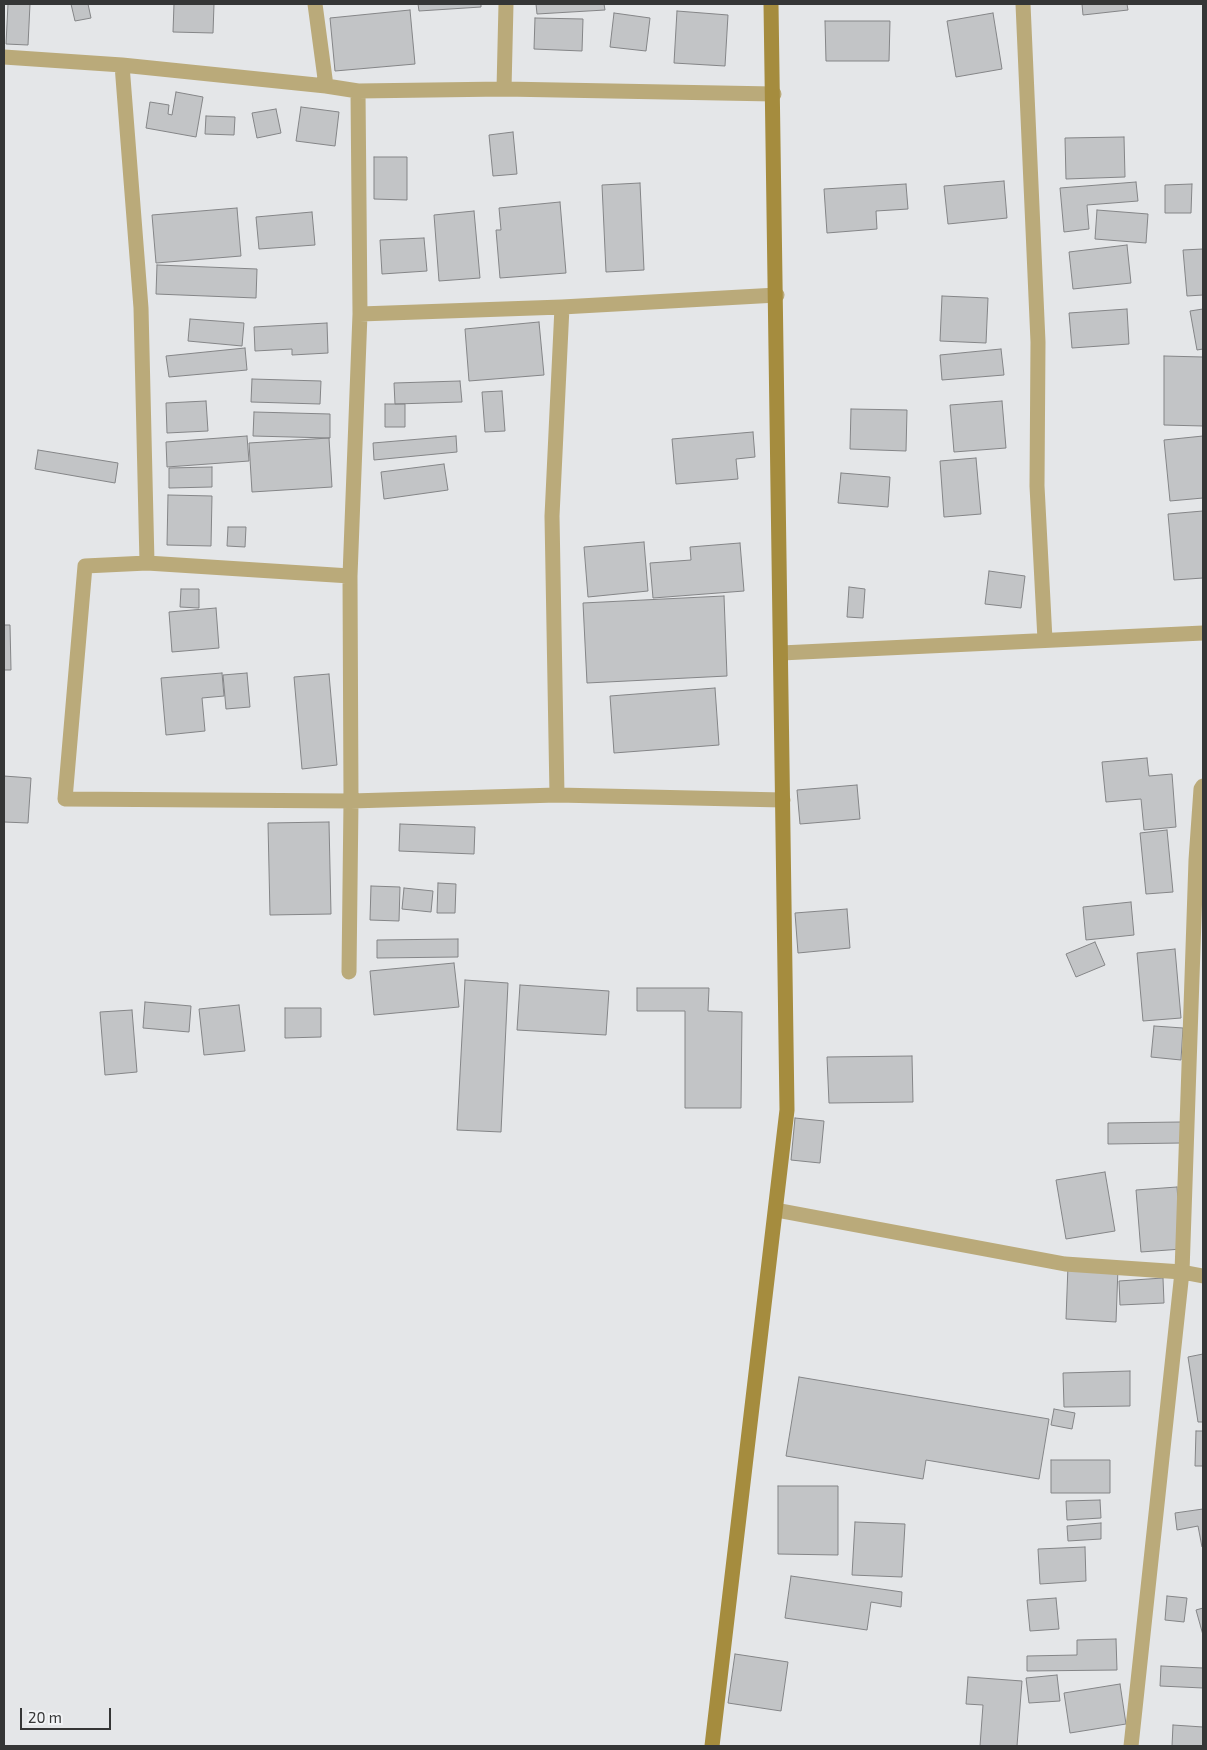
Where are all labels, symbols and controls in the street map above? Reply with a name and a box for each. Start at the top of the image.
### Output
scale bar [22,1698,114,1730]
text: 20 m [28,1708,62,1726]

